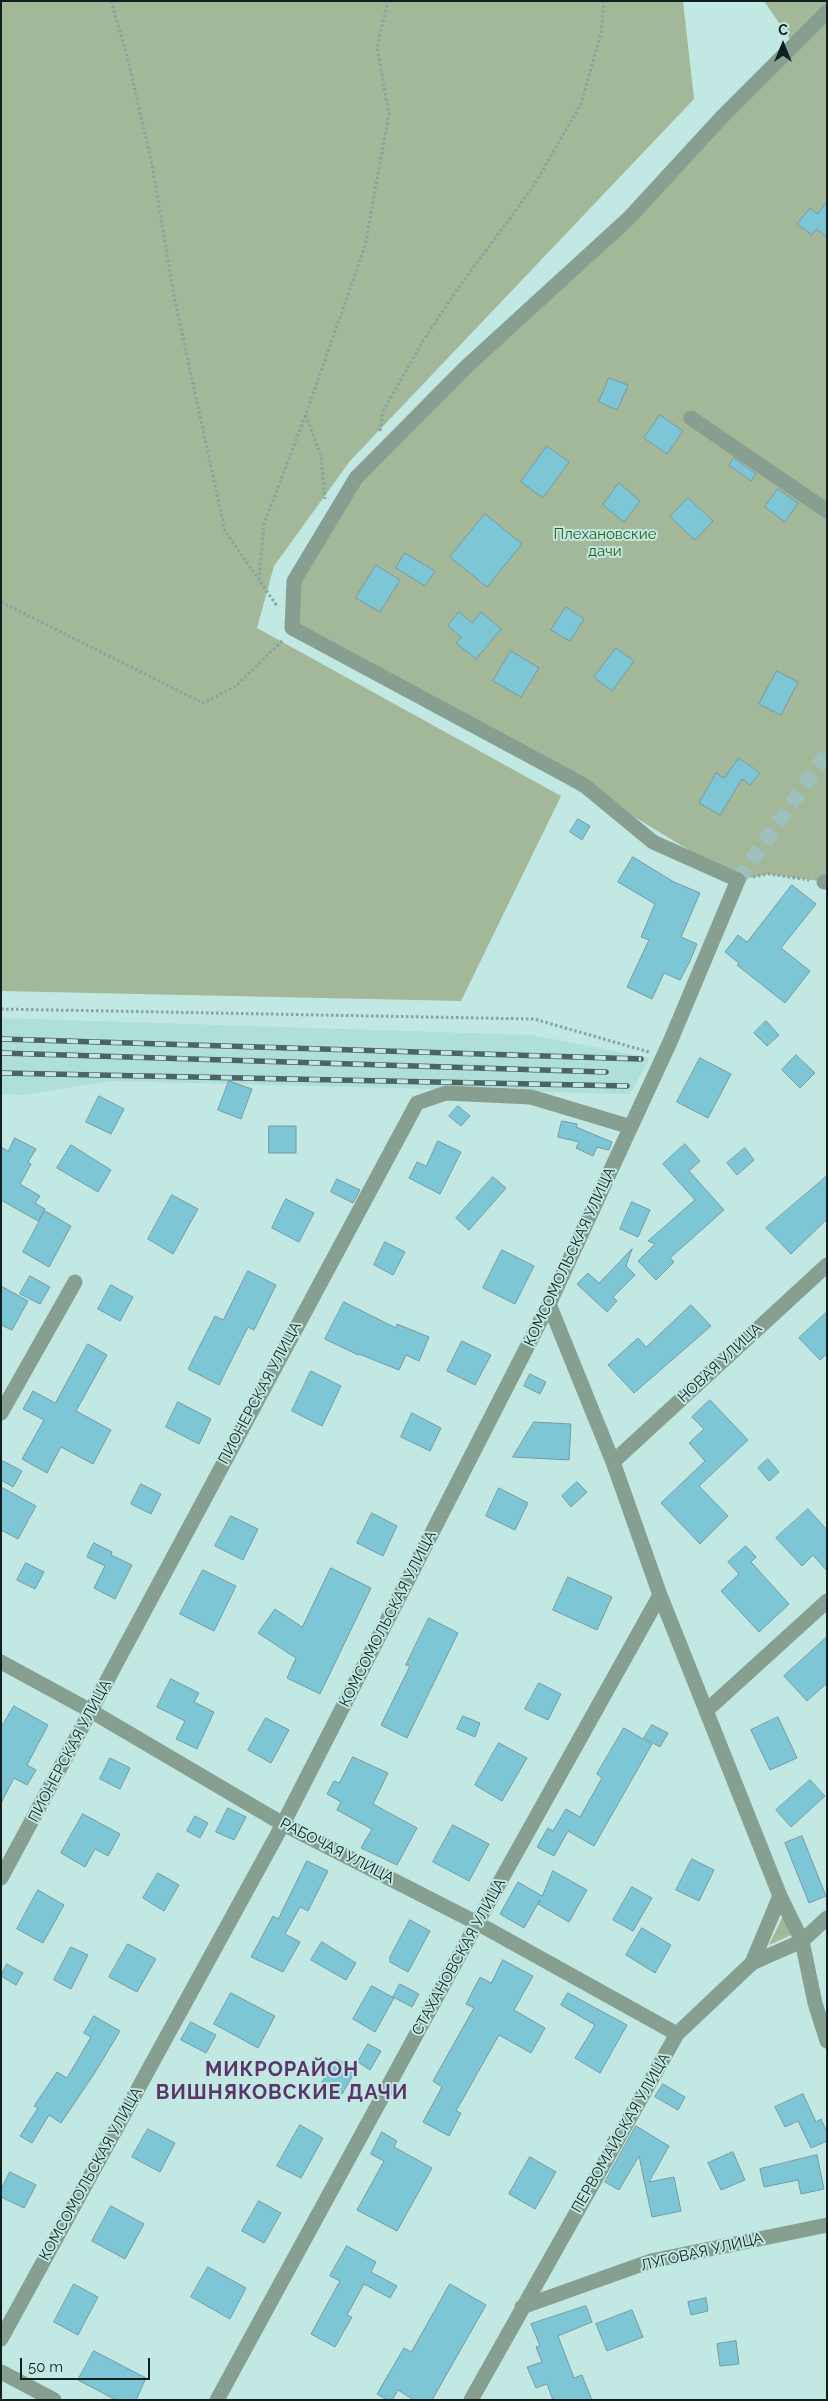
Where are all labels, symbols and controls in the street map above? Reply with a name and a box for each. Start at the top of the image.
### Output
north arrow [758,20,808,70]
text: С [778,22,788,38]
park label: Плехановские дачи [553,525,657,560]
street label: КОМСОМОЛЬСКАЯ УЛИЦА [521,1165,619,1349]
street label: ПИОНЕРСКАЯ УЛИЦА [215,1319,305,1467]
street label: НОВАЯ УЛИЦА [674,1319,766,1407]
street label: КОМСОМОЛЬСКАЯ УЛИЦА [336,1528,440,1710]
street label: ПИОНЕРСКАЯ УЛИЦА [25,1677,115,1825]
street label: РАБОЧАЯ УЛИЦА [277,1814,397,1888]
street label: СТАХАНОВСКАЯ УЛИЦА [408,1875,510,2039]
street label: ПЕРВОМАЙСКАЯ УЛИЦА [568,2050,674,2216]
district label: МИКРОРАЙОН ВИШНЯКОВСКИЕ ДАЧИ [154,2058,410,2105]
street label: КОМСОМОЛЬСКАЯ УЛИЦА [36,2084,146,2264]
street label: ЛУГОВАЯ УЛИЦА [639,2229,765,2275]
scale bar [22,2348,152,2380]
text: 50 m [28,2358,63,2376]

